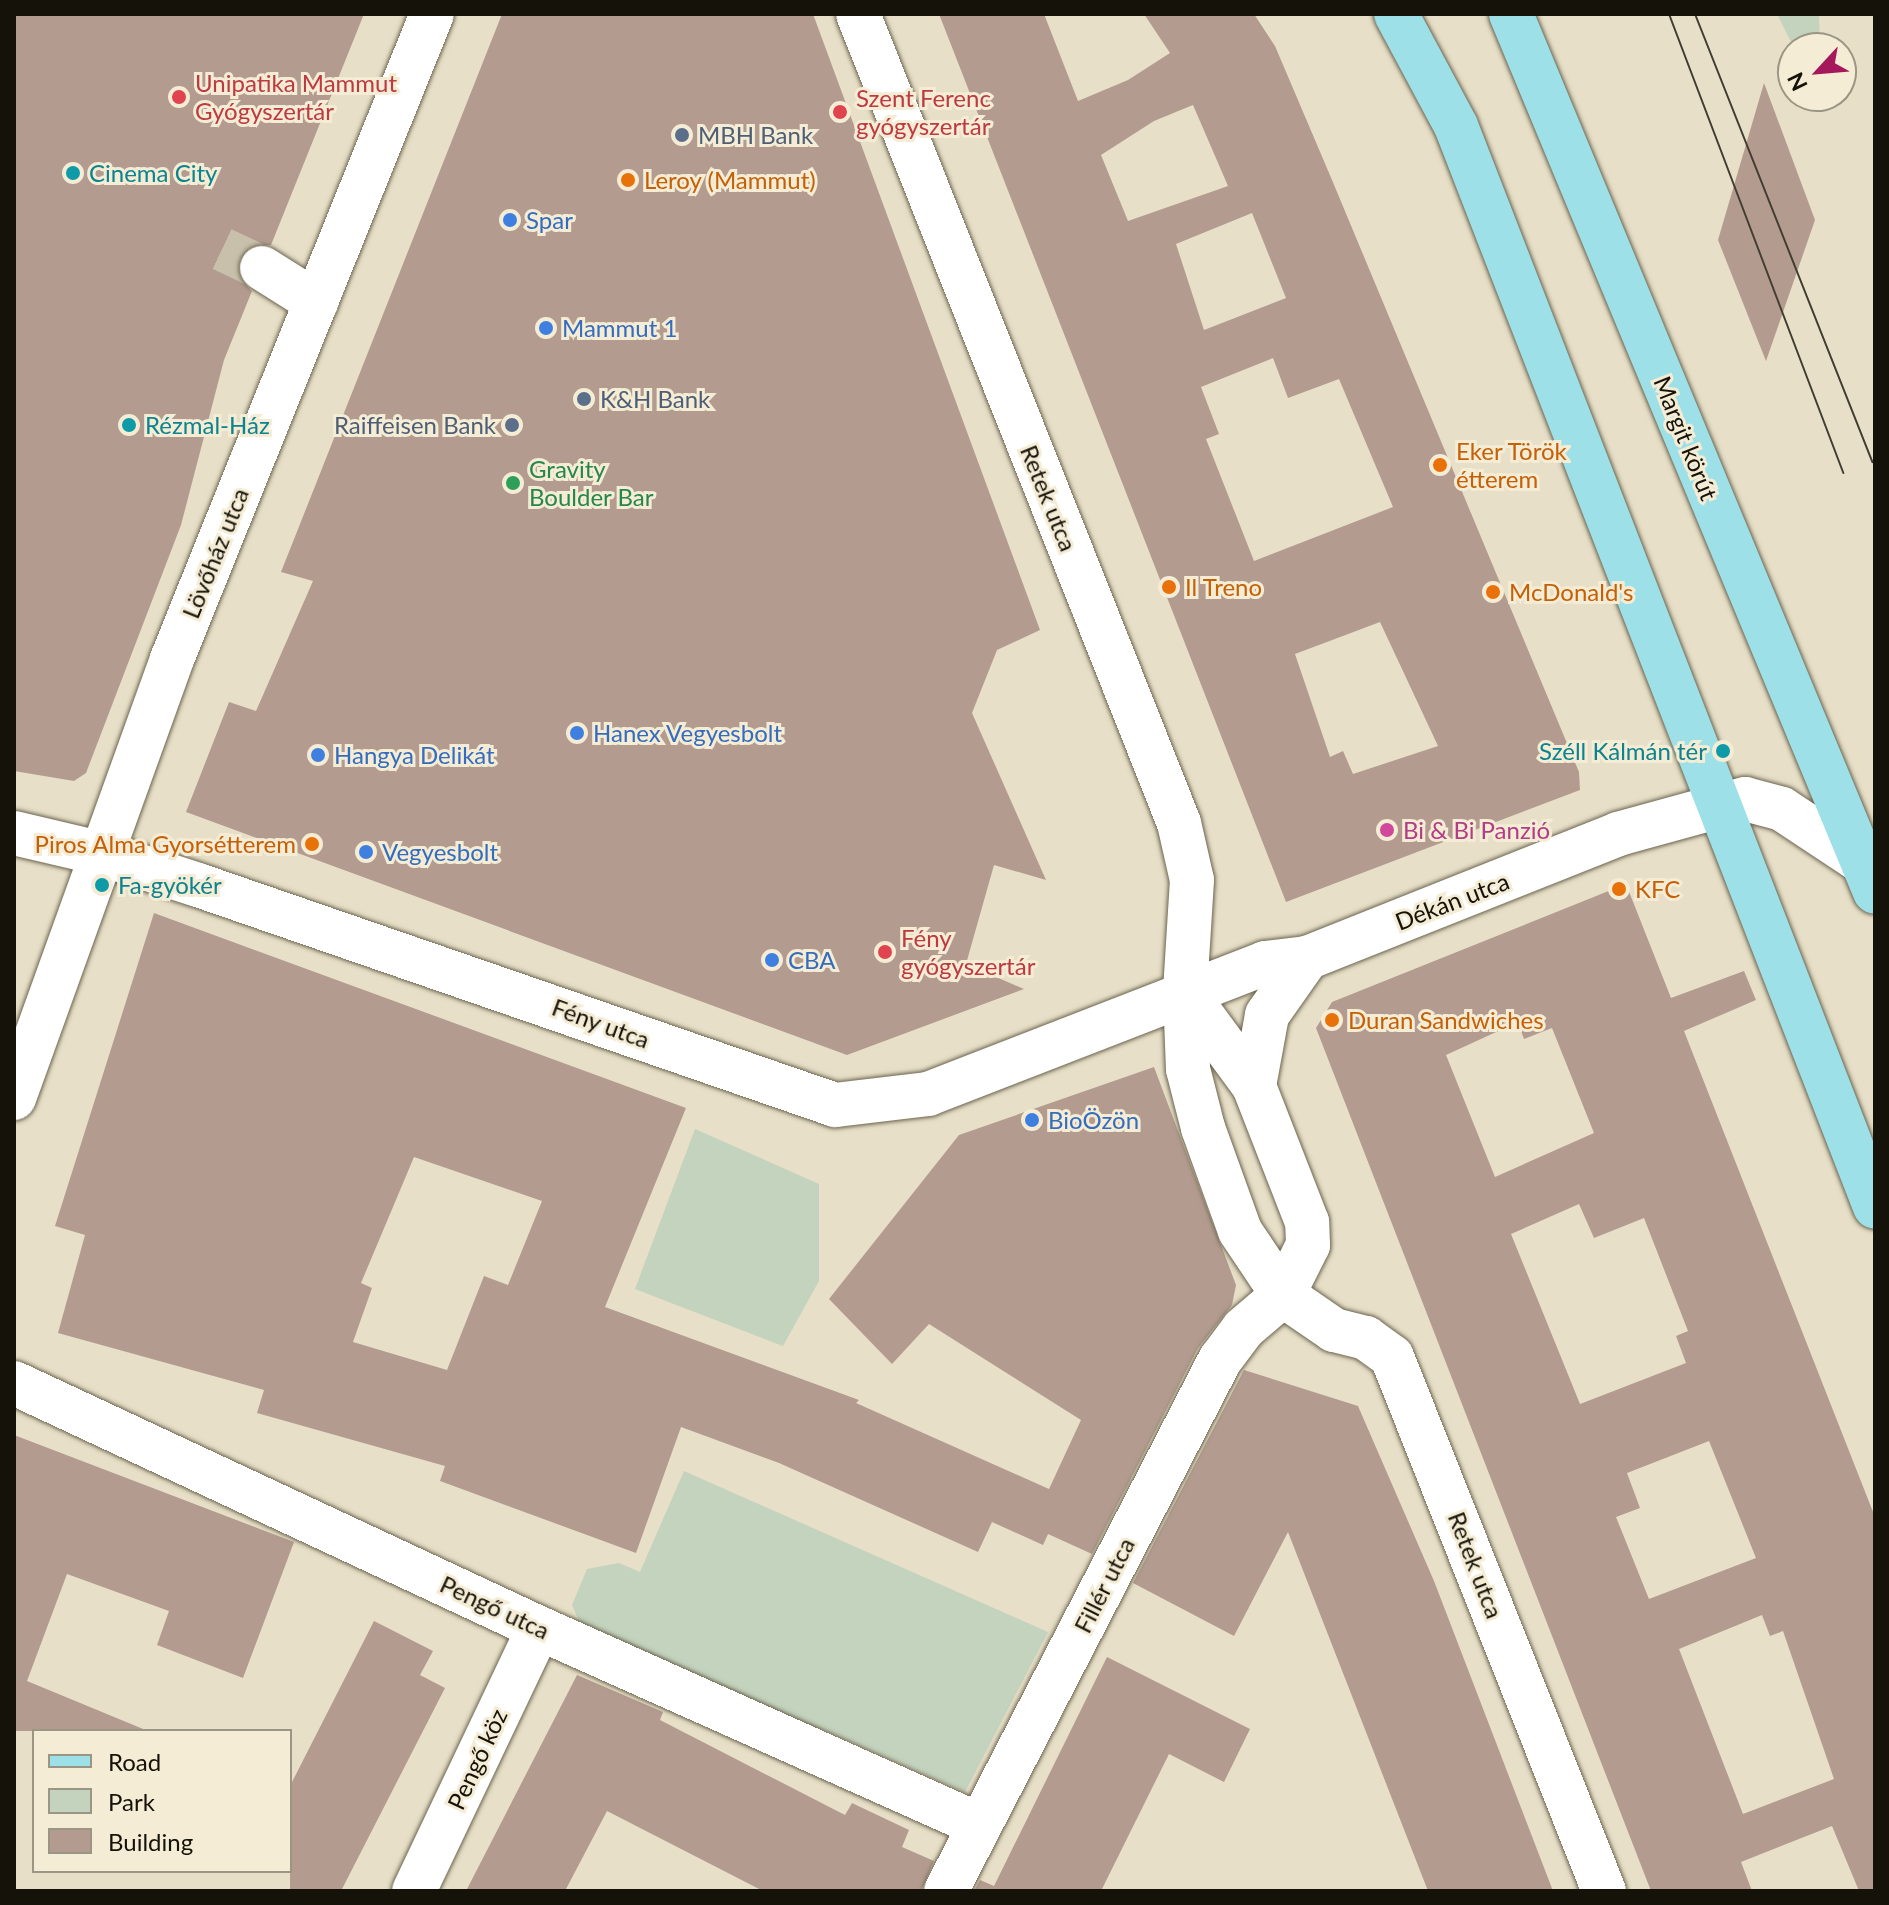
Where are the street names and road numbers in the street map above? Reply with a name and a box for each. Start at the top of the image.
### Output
street label: Margit körút [1648,372,1724,504]
street label: Retek utca [1015,441,1083,555]
street label: Lövőház utca [176,484,254,622]
street label: Dékán utca [1391,866,1513,936]
street label: Fény utca [548,992,654,1054]
street label: Retek utca [1443,1508,1509,1622]
street label: Fillér utca [1068,1532,1140,1638]
street label: Pengő utca [436,1569,554,1645]
street label: Pengő köz [441,1704,513,1814]

